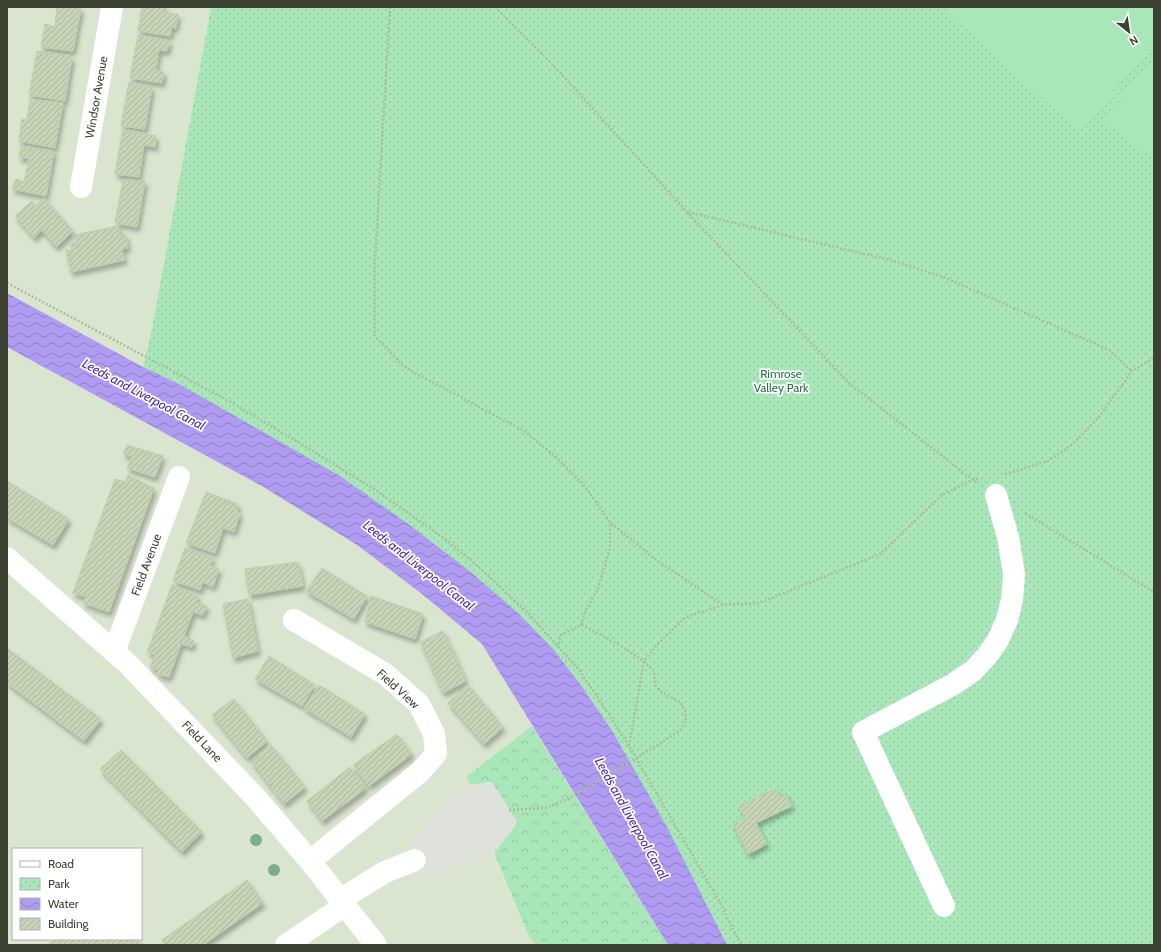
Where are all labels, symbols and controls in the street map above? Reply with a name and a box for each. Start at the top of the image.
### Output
north arrow [1109,12,1149,52]
text: N [1127,33,1141,49]
street label: Windsor Avenue [81,55,110,140]
water label: Leeds and Liverpool Canal [80,355,208,433]
park label: Rimrose Valley Park [754,366,809,395]
water label: Leeds and Liverpool Canal [360,517,478,613]
street label: Field Avenue [128,531,164,598]
street label: Field View [374,666,423,712]
street label: Field Lane [179,717,226,765]
water label: Leeds and Liverpool Canal [592,754,672,882]
legend [12,848,142,940]
text: Road [48,856,74,871]
text: Park [48,876,70,891]
text: Water [48,896,79,911]
text: Building [48,916,90,931]

